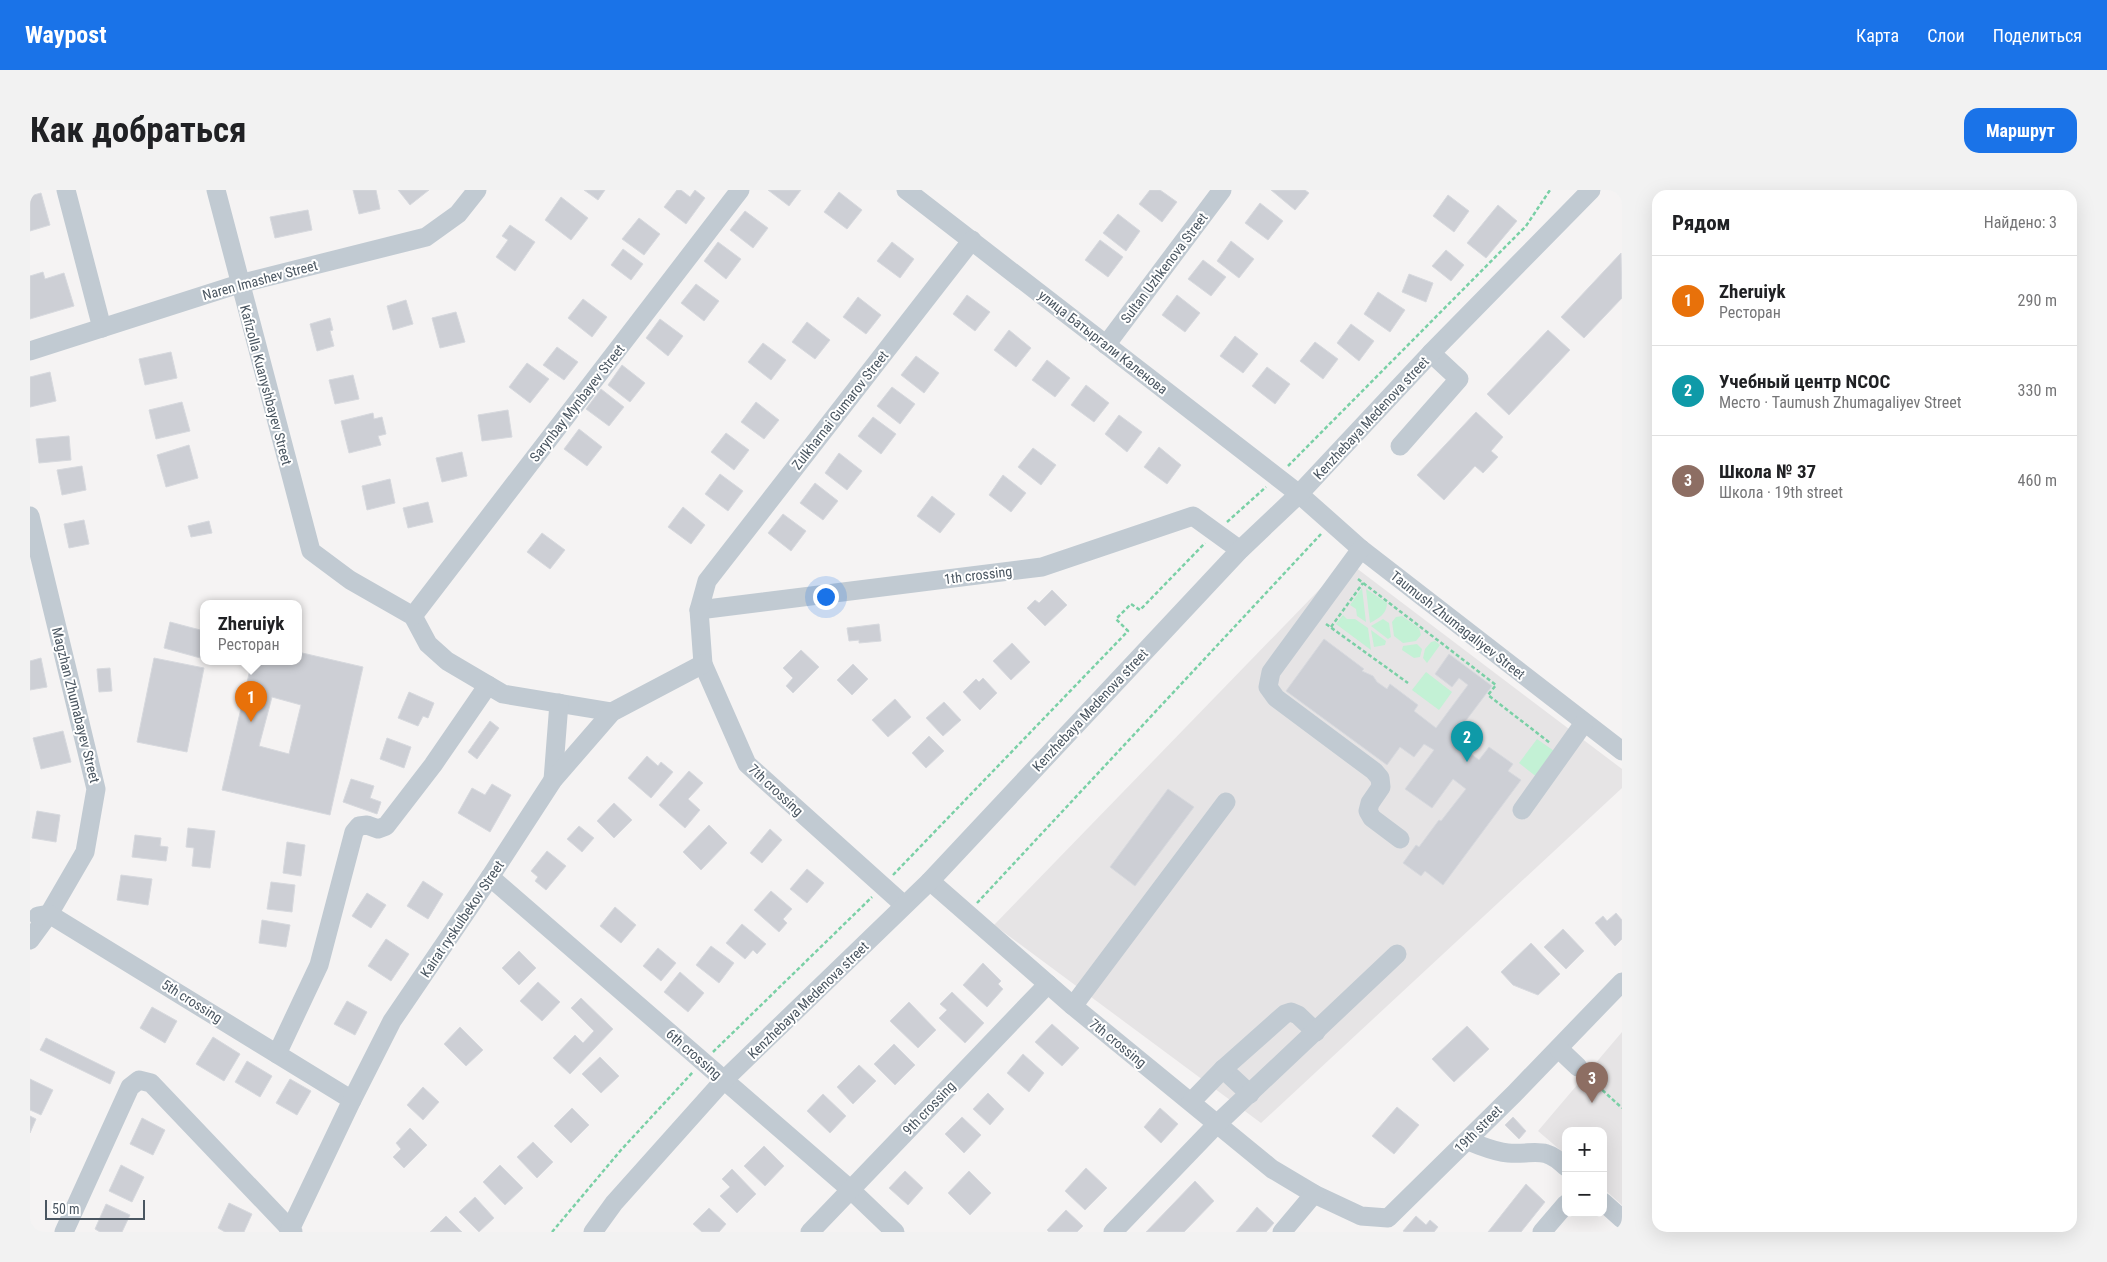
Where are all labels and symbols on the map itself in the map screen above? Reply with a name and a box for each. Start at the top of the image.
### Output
street label: Sultan Uzhkenova Street [1117,210,1211,326]
street label: Naren Imashev Street [201,257,319,303]
street label: улица Батыргали Каленова [1035,287,1171,397]
street label: Kafizolla Kuanyshbayev Street [237,303,295,467]
street label: Sarynbay Mynbayev Street [526,341,628,465]
street label: Zulkharnai Gumarov Street [789,347,891,473]
street label: Kenzhebaya Medenova street [1310,353,1432,483]
street label: 1th crossing [943,563,1013,587]
street label: Taumush Zhumagaliyev Street [1388,568,1528,682]
your location [813,584,839,610]
street label: Magzhan Zhumabayev Street [49,626,103,784]
street label: Kenzhebaya Medenova street [1029,645,1151,775]
pin: 1 [235,681,267,722]
pin: 2 [1451,721,1483,762]
street label: 7th crossing [746,761,806,819]
street label: Kairat ryskulbekov Street [417,858,507,980]
street label: Kenzhebaya Medenova street [744,938,872,1062]
street label: 5th crossing [159,976,225,1026]
street label: 7th crossing [1086,1015,1150,1071]
street label: 6th crossing [663,1026,725,1082]
pin: 3 [1576,1062,1608,1103]
street label: 9th crossing [900,1078,958,1138]
street label: 19th street [1451,1102,1505,1156]
scale bar [45,1197,145,1220]

